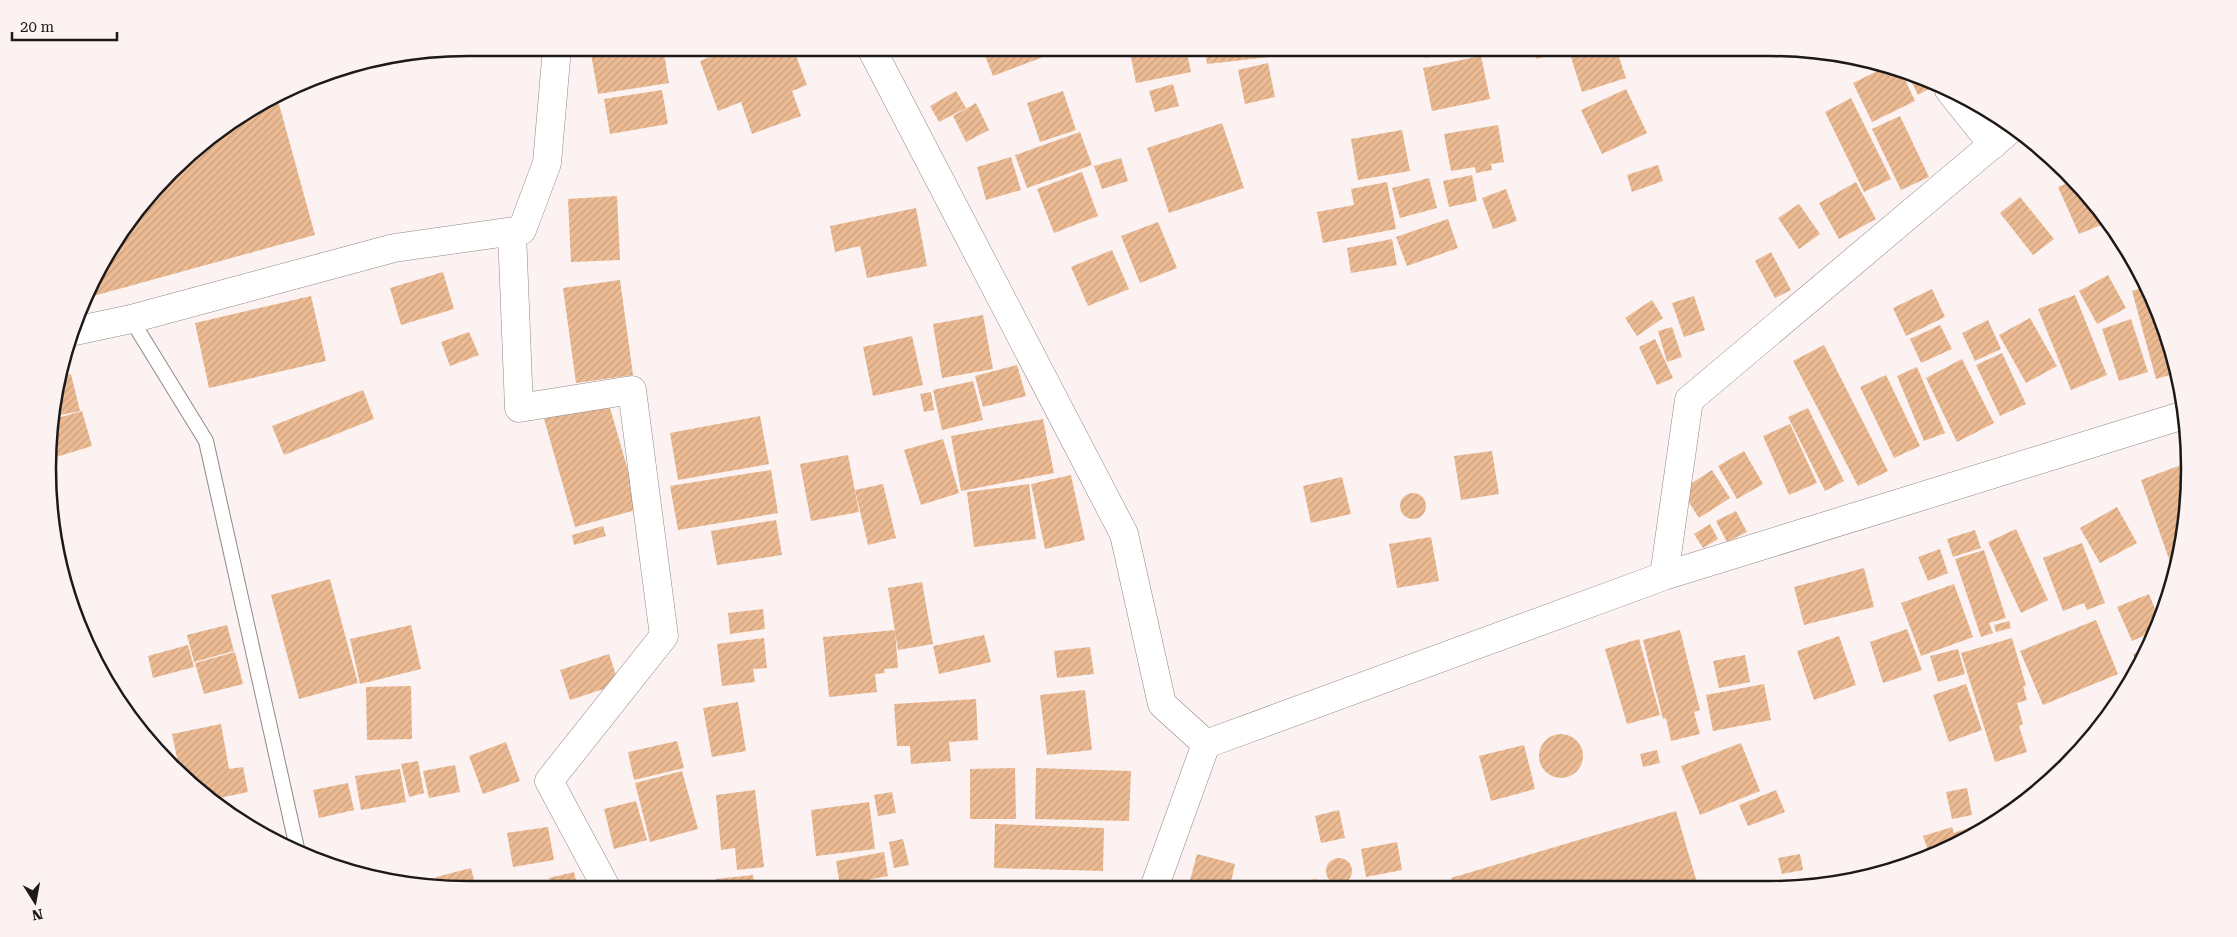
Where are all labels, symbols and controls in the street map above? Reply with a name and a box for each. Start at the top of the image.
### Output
scale bar [12,10,118,42]
text: 20 m [20,18,55,36]
north arrow [10,877,60,927]
text: N [30,906,44,924]

